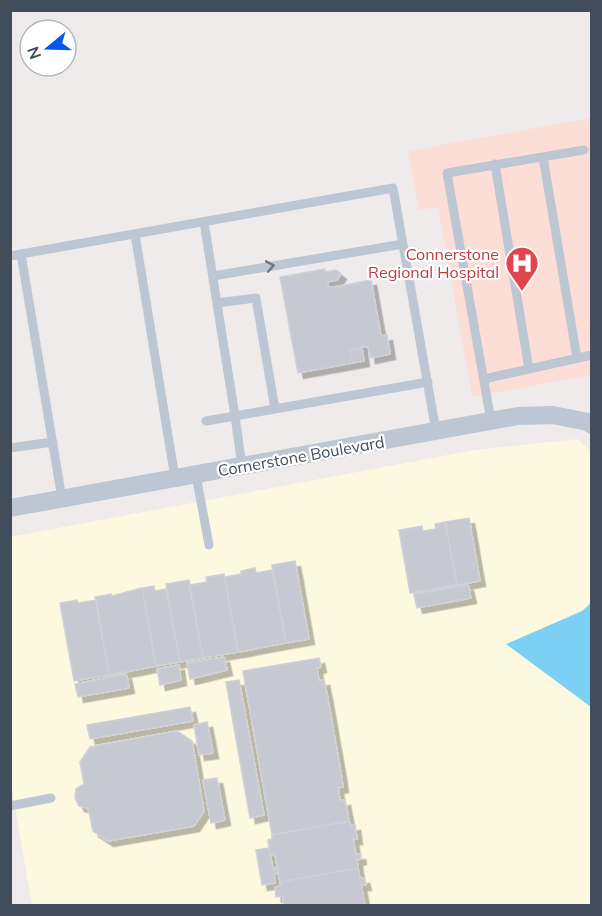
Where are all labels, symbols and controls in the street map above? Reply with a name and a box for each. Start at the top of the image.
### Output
north arrow [18,18,78,78]
text: N [22,44,45,62]
place label: Connerstone Regional Hospital [368,244,499,282]
hospital icon: Connerstone Regional Hospital [504,245,540,292]
one-way arrow [265,260,275,273]
street label: Cornerstone Boulevard [216,431,386,481]

